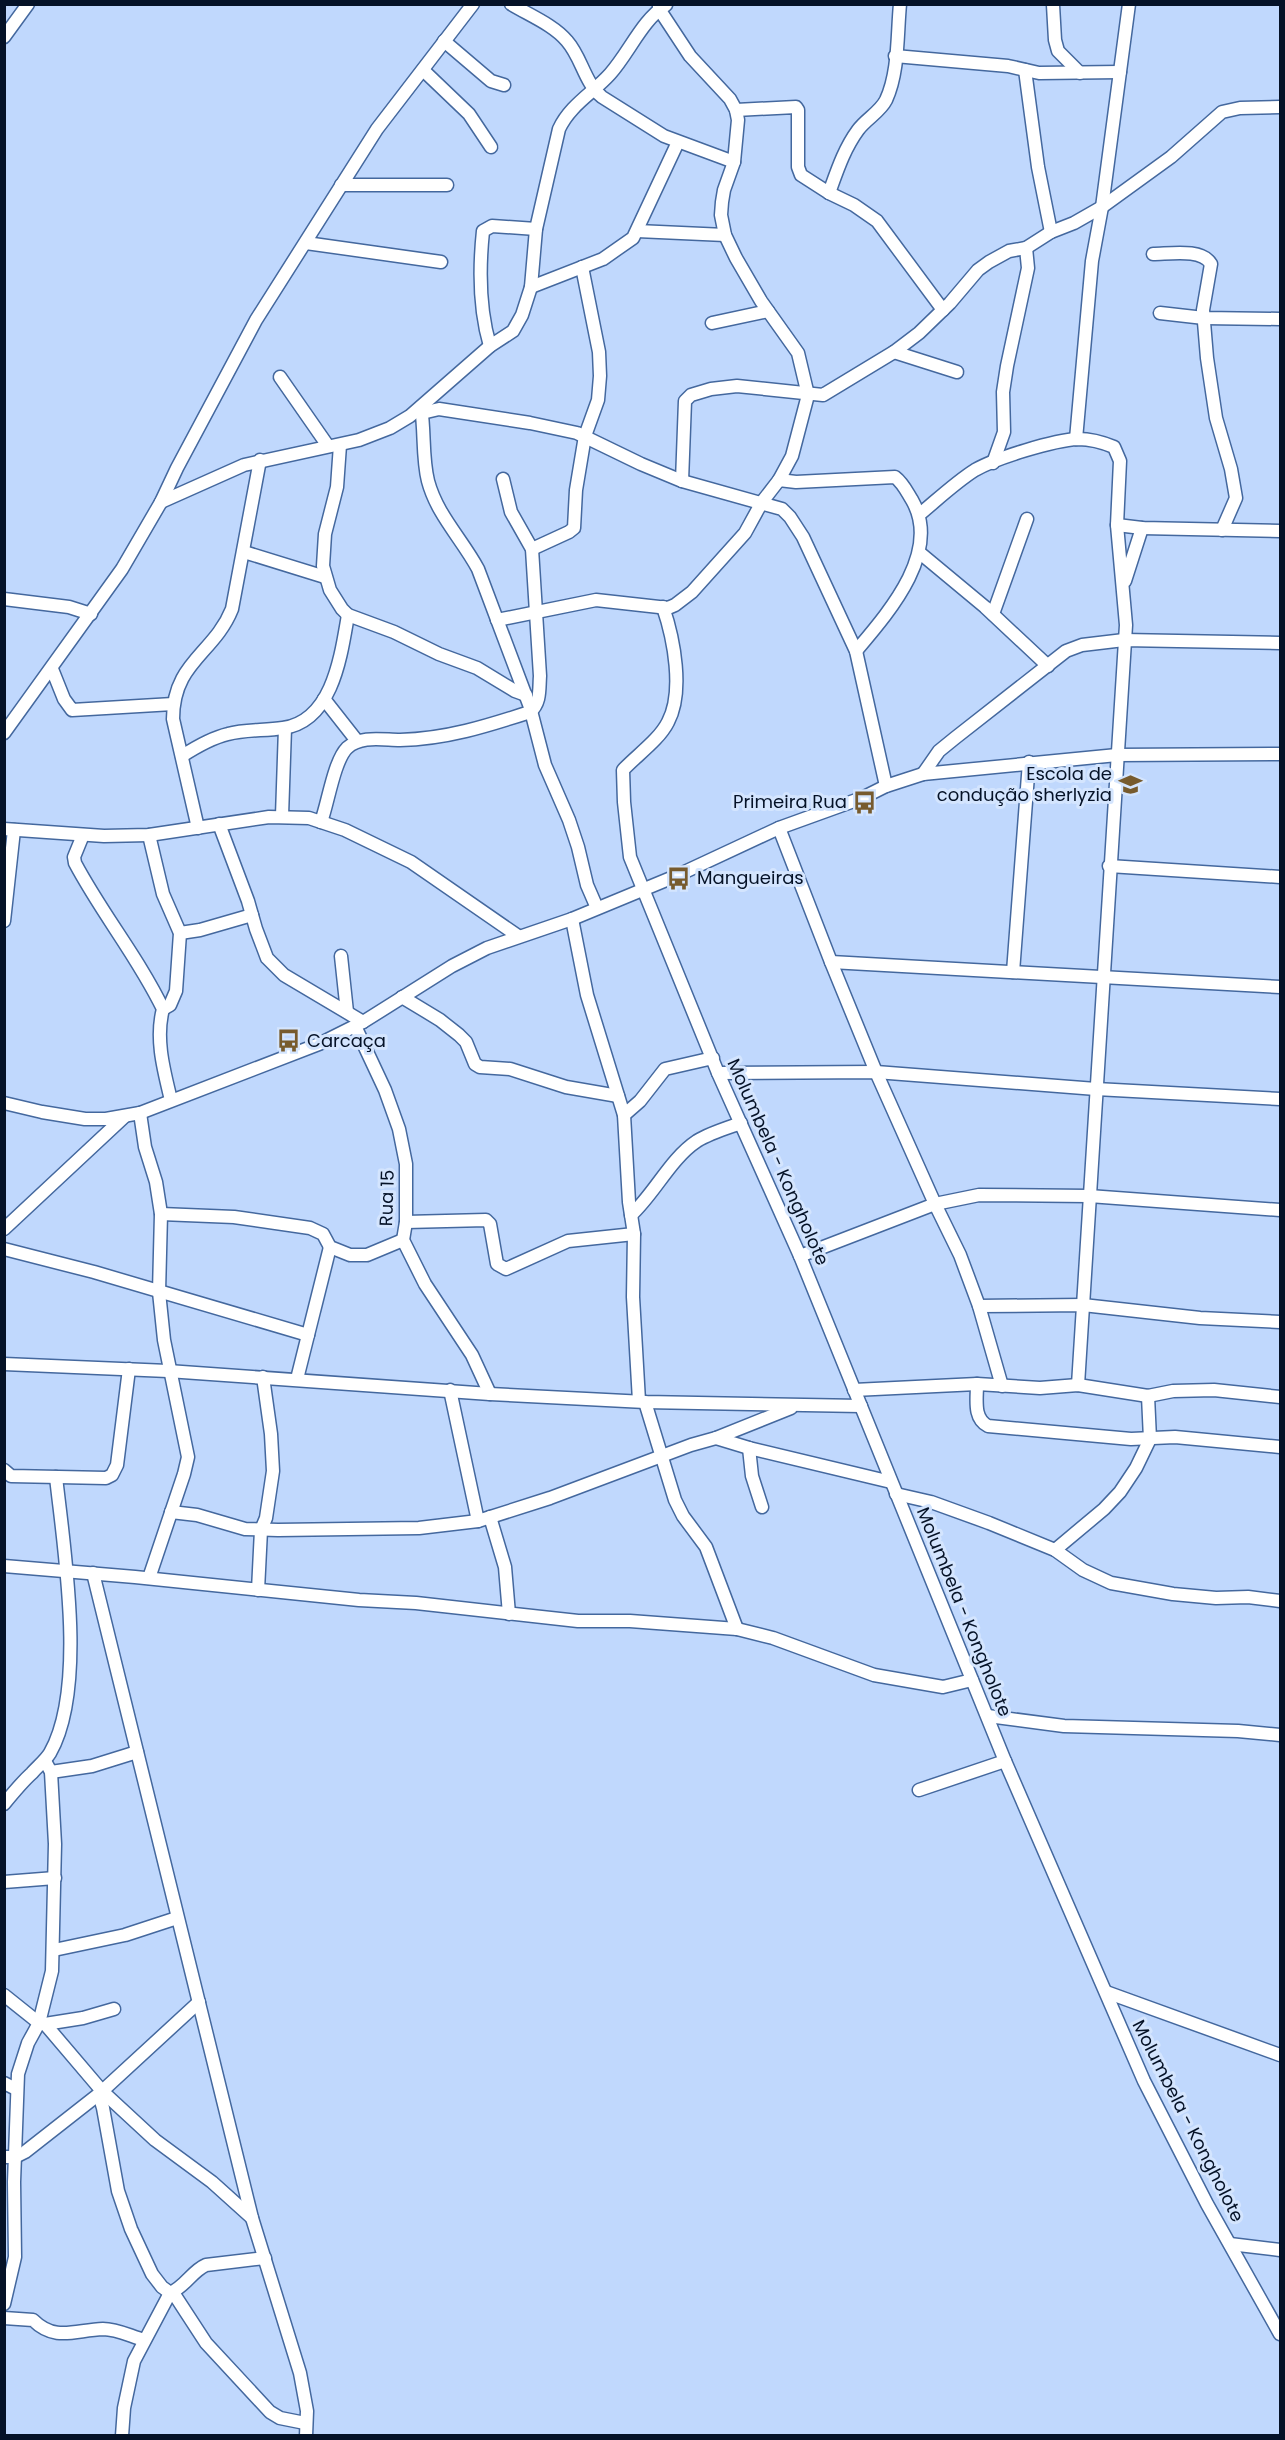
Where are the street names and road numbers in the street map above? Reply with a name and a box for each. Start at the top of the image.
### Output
street label: Molumbela - Kongholote [722,1055,835,1269]
street label: Rua 15 [373,1169,400,1227]
street label: Molumbela - Kongholote [911,1503,1018,1720]
street label: Molumbela - Kongholote [1127,2015,1250,2226]

